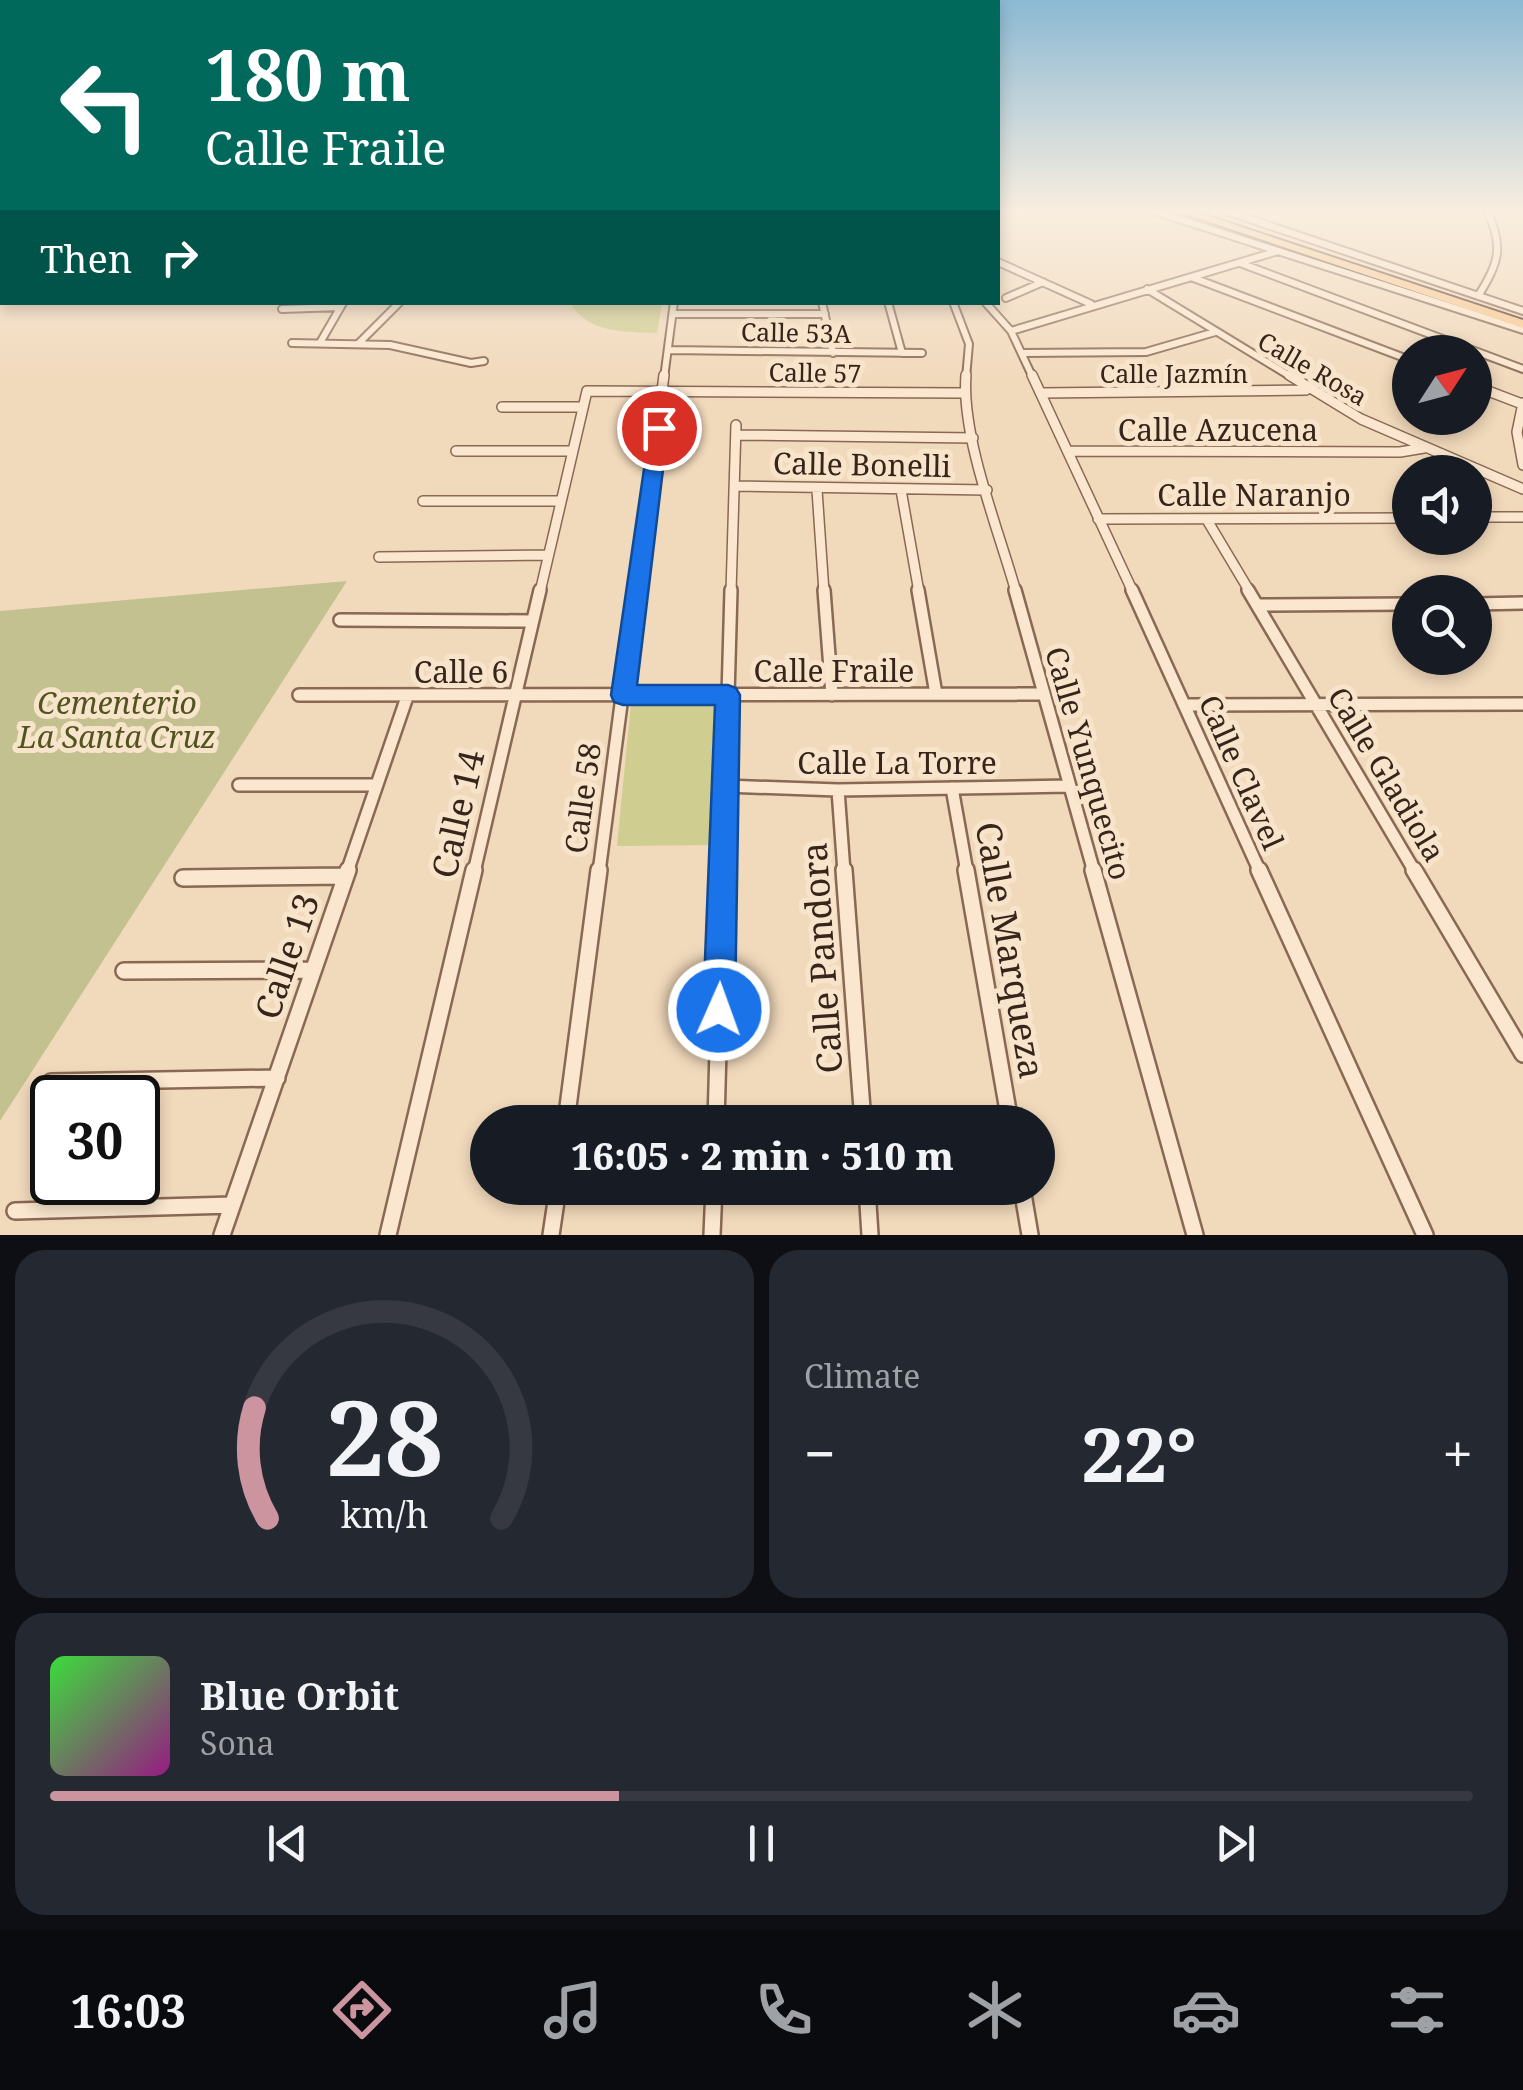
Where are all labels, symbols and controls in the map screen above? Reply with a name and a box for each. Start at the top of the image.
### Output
text: 180 m [205,26,411,122]
icon: left [40,40,170,170]
text: Calle Fraile [205,117,446,178]
icon: right [152,230,207,285]
text: Then [40,232,132,284]
street label: Calle 53A [741,314,852,350]
street label: Calle Rosa [1252,323,1374,413]
north arrow [1392,335,1492,435]
map controls [1392,335,1492,675]
street label: Calle 57 [768,354,862,390]
street label: Calle Jazmín [1100,356,1248,390]
pin [617,386,702,471]
icon: arrive [632,401,687,456]
street label: Calle Azucena [1118,409,1318,450]
street label: Calle Bonelli [773,442,952,486]
button: sound [1392,455,1492,555]
street label: Calle Naranjo [1157,474,1351,515]
button: search [1392,575,1492,675]
street label: Calle Yunquecito [1036,642,1142,884]
street label: Calle Fraile [754,650,914,691]
street label: Calle 6 [414,651,508,692]
street label: Calle Gladiola [1319,679,1455,869]
park label: Cementerio La Santa Cruz [17,682,216,757]
street label: Calle Clavel [1190,688,1294,856]
street label: Calle 58 [554,740,610,856]
street label: Calle La Torre [797,742,997,783]
street label: Calle 14 [419,745,495,883]
street label: Calle Marqueza [965,818,1057,1082]
street label: Calle Pandora [789,841,853,1075]
street label: Calle 13 [243,887,329,1025]
position arrow [667,958,771,1062]
speed limit sign: 30 [30,1075,160,1205]
text: 16:05 · 2 min · 510 m [571,1129,954,1181]
text: Climate [804,1354,920,1397]
text: 28 [326,1365,443,1506]
text: 22° [1082,1402,1197,1504]
text: − [804,1415,836,1490]
text: + [1442,1415,1473,1490]
text: km/h [341,1490,428,1538]
text: Blue Orbit [200,1669,399,1721]
text: Sona [200,1721,275,1764]
icon: previous [260,1816,315,1871]
icon: pause [734,1816,789,1871]
icon: next [1208,1816,1263,1871]
icon: directions [327,1975,397,2045]
icon: music [538,1975,608,2045]
icon: phone [749,1975,819,2045]
icon: climate [960,1975,1030,2045]
icon: car [1171,1975,1241,2045]
icon: filters [1382,1975,1452,2045]
text: 16:03 [71,1980,186,2041]

